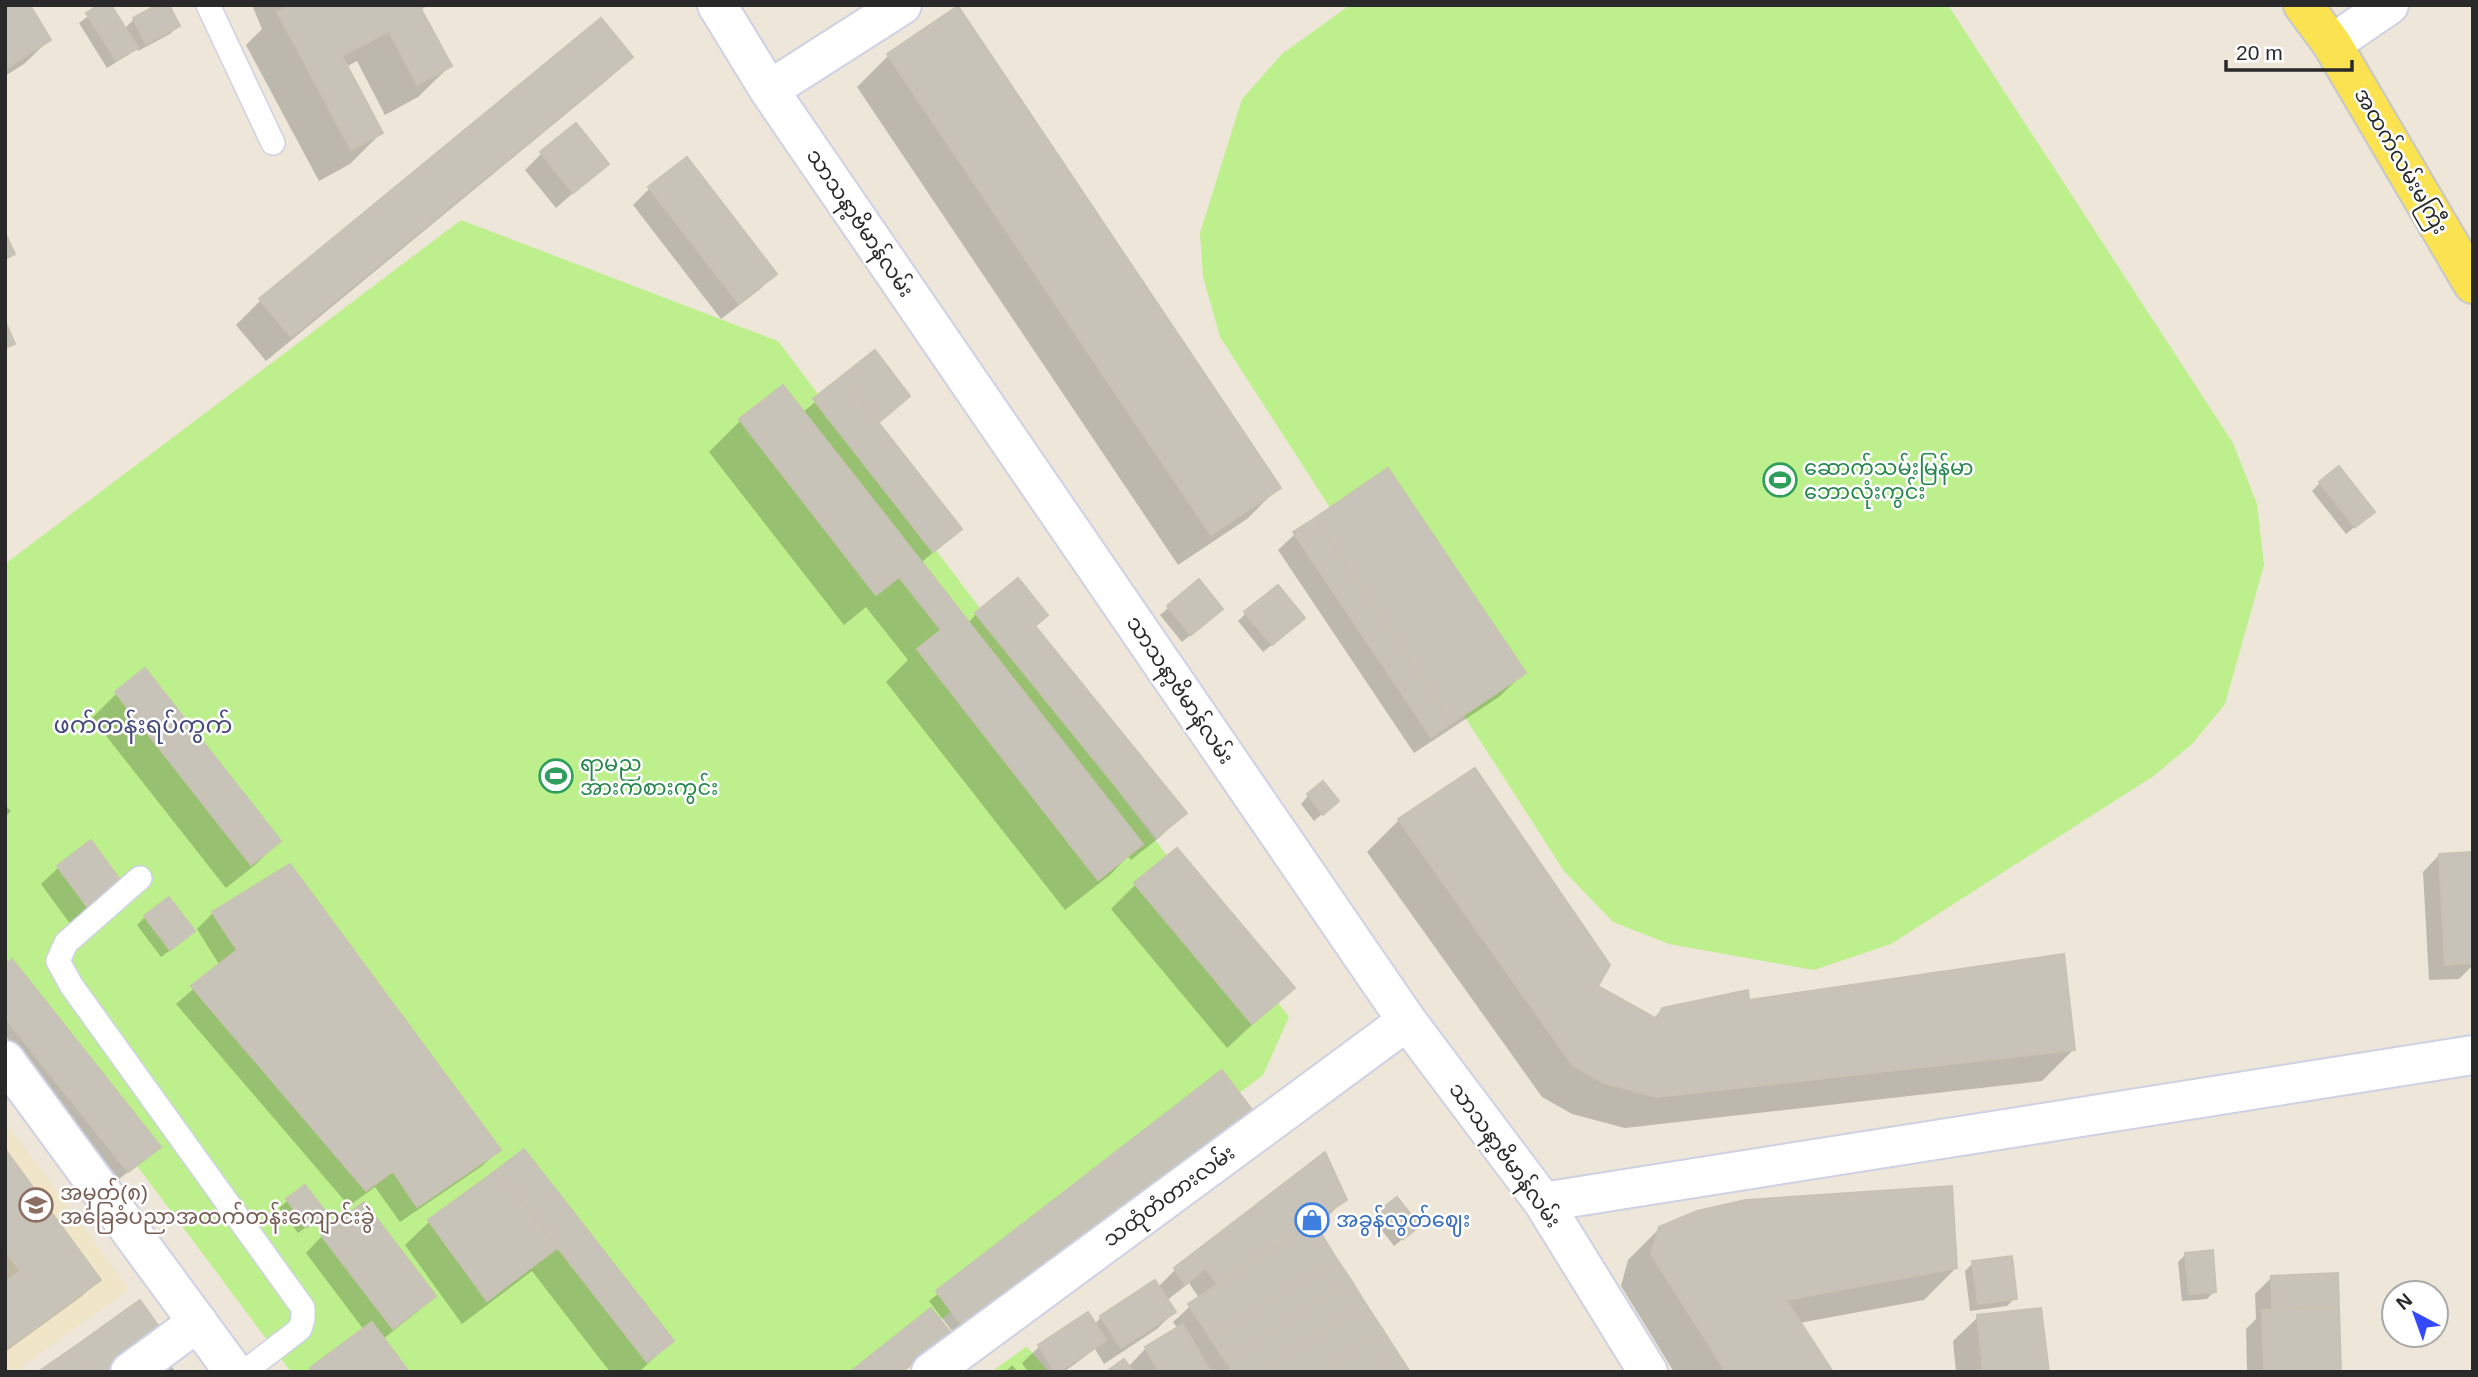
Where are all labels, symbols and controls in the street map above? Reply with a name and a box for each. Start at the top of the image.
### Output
scale bar [2226,28,2352,72]
text: 20 m [2236,41,2283,64]
street label: အထက်လမ်းမကြီး [2345,82,2456,241]
street label: သာသနာ့ဗိမာန်လမ်း [797,142,922,304]
place label: ဆောက်သမ်းမြန်မာ ဘောလုံးကွင်း [1804,452,1974,509]
sports icon: ဆောက်သမ်းမြန်မာ ဘောလုံးကွင်း [1761,461,1799,499]
street label: သာသနာ့ဗိမာန်လမ်း [1117,609,1242,771]
district label: ဖက်တန်းရပ်ကွက် [54,709,232,744]
place label: ရာမည အားကစားကွင်း [580,752,718,804]
sports icon: ရာမည အားကစားကွင်း [537,757,575,795]
street label: သာသနာ့ဗိမာန်လမ်း [1440,1075,1569,1235]
street label: သထုံတံတားလမ်း [1096,1137,1242,1256]
place label: အမှတ်(၈) အခြေခံပညာအထက်တန်းကျောင်းခွဲ [60,1177,375,1235]
school or university icon: အမှတ်(၈) အခြေခံပညာအထက်တန်းကျောင်းခွဲ [17,1186,55,1224]
shop icon: အခွန်လွတ်ဈေး [1293,1201,1331,1239]
place label: အခွန်လွတ်ဈေး [1336,1204,1470,1237]
north arrow [2380,1279,2450,1349]
text: N [2392,1289,2416,1314]

